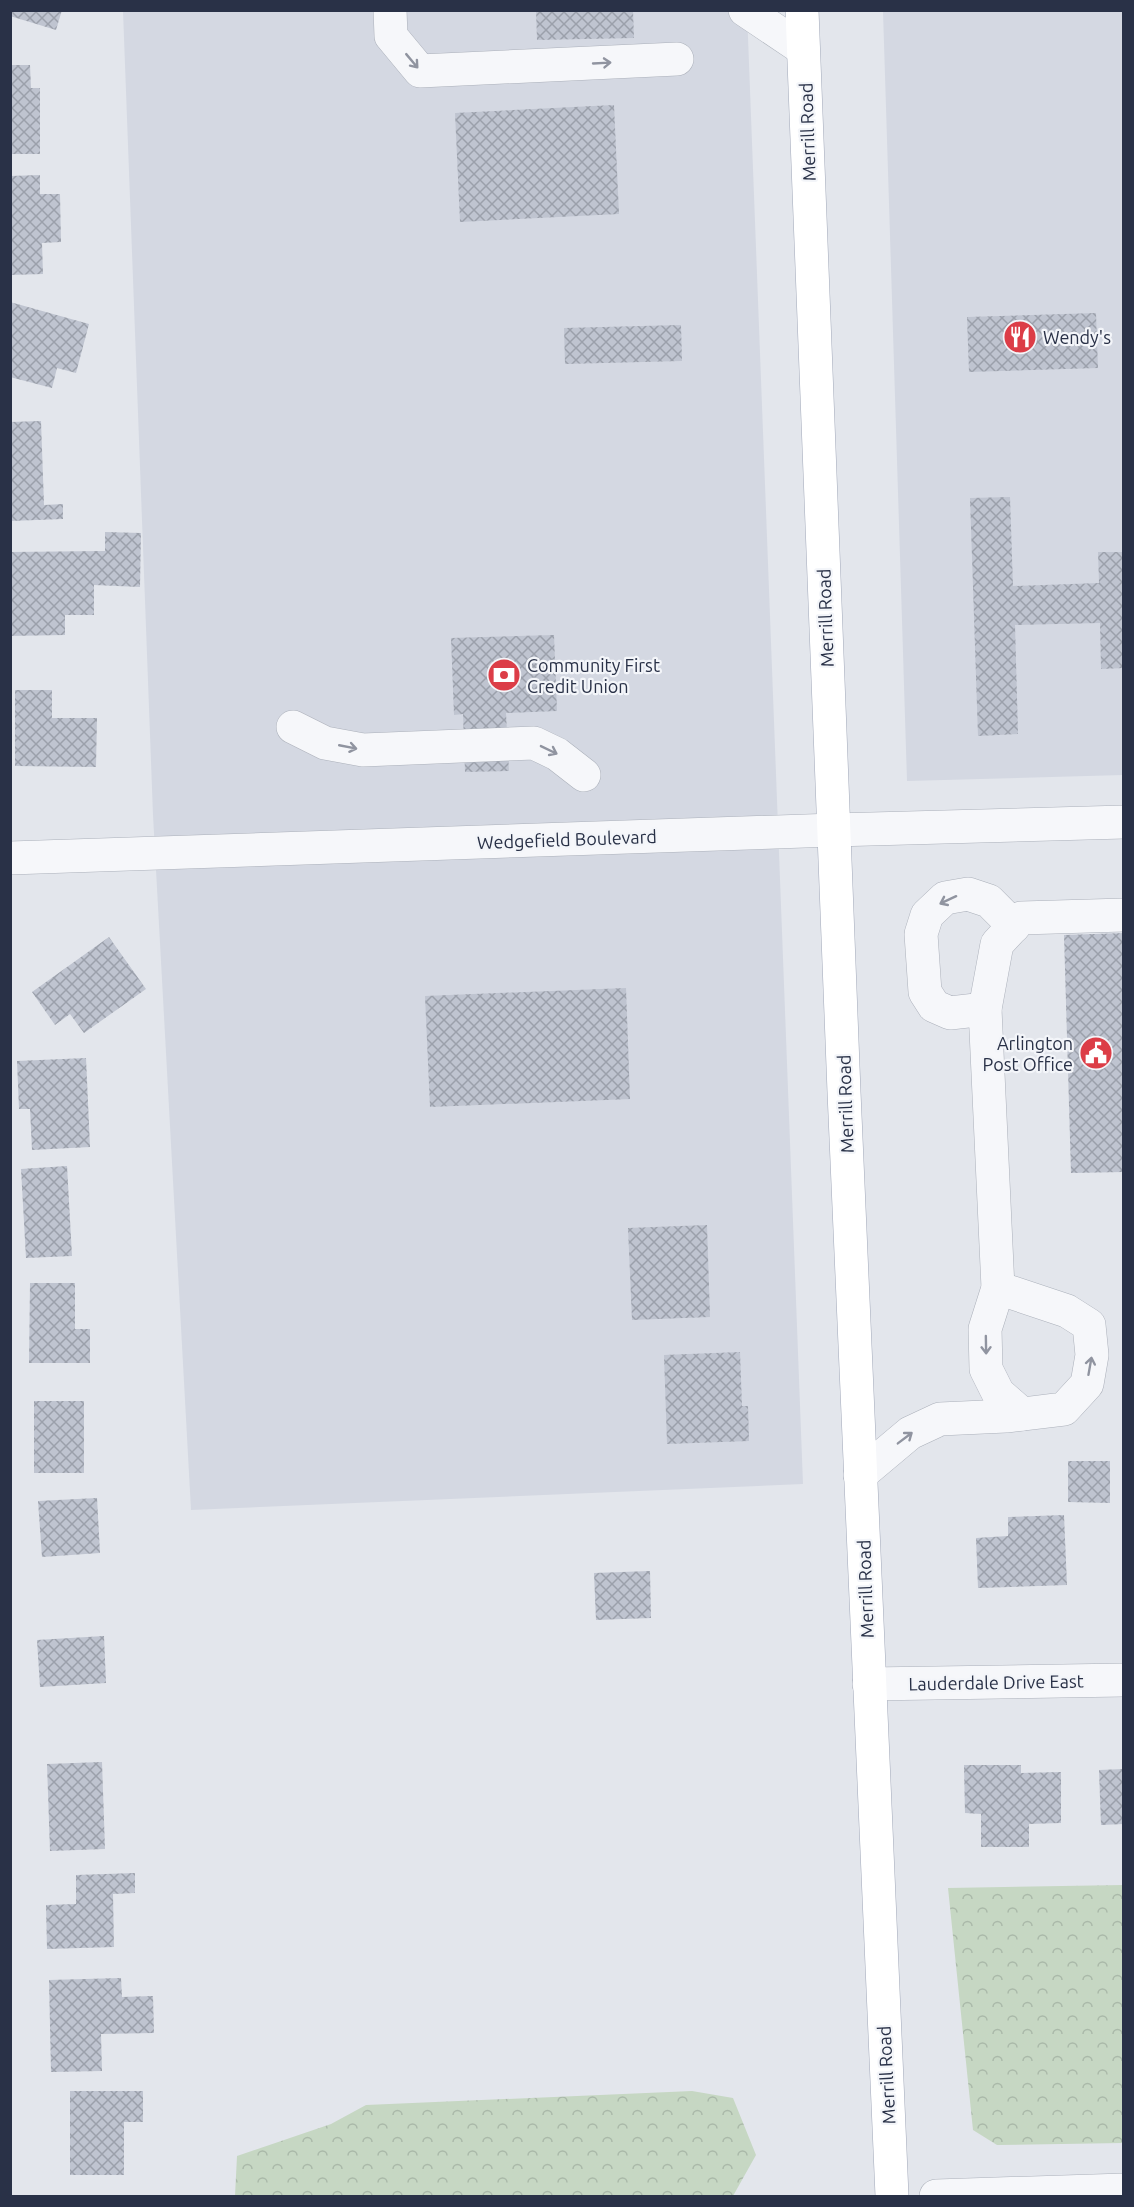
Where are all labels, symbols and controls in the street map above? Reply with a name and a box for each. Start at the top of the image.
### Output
one-way arrow [405,53,419,68]
one-way arrow [592,57,612,68]
street label: Merrill Road [795,82,819,182]
restaurant icon: Wendy's [1002,319,1038,355]
place label: Wendy's [1043,327,1111,347]
street label: Merrill Road [813,568,837,668]
place label: Community First Credit Union [527,655,660,696]
bank icon: Community First Credit Union [486,657,522,693]
one-way arrow [337,742,357,753]
one-way arrow [539,745,557,757]
street label: Wedgefield Boulevard [477,826,657,852]
one-way arrow [939,895,957,907]
place label: Arlington Post Office [983,1033,1073,1074]
public building icon: Arlington Post Office [1078,1035,1114,1071]
street label: Merrill Road [833,1054,857,1154]
one-way arrow [980,1334,991,1354]
one-way arrow [1085,1357,1096,1376]
one-way arrow [897,1431,913,1444]
street label: Merrill Road [853,1539,877,1639]
street label: Lauderdale Drive East [908,1670,1084,1694]
street label: Merrill Road [873,2025,899,2125]

